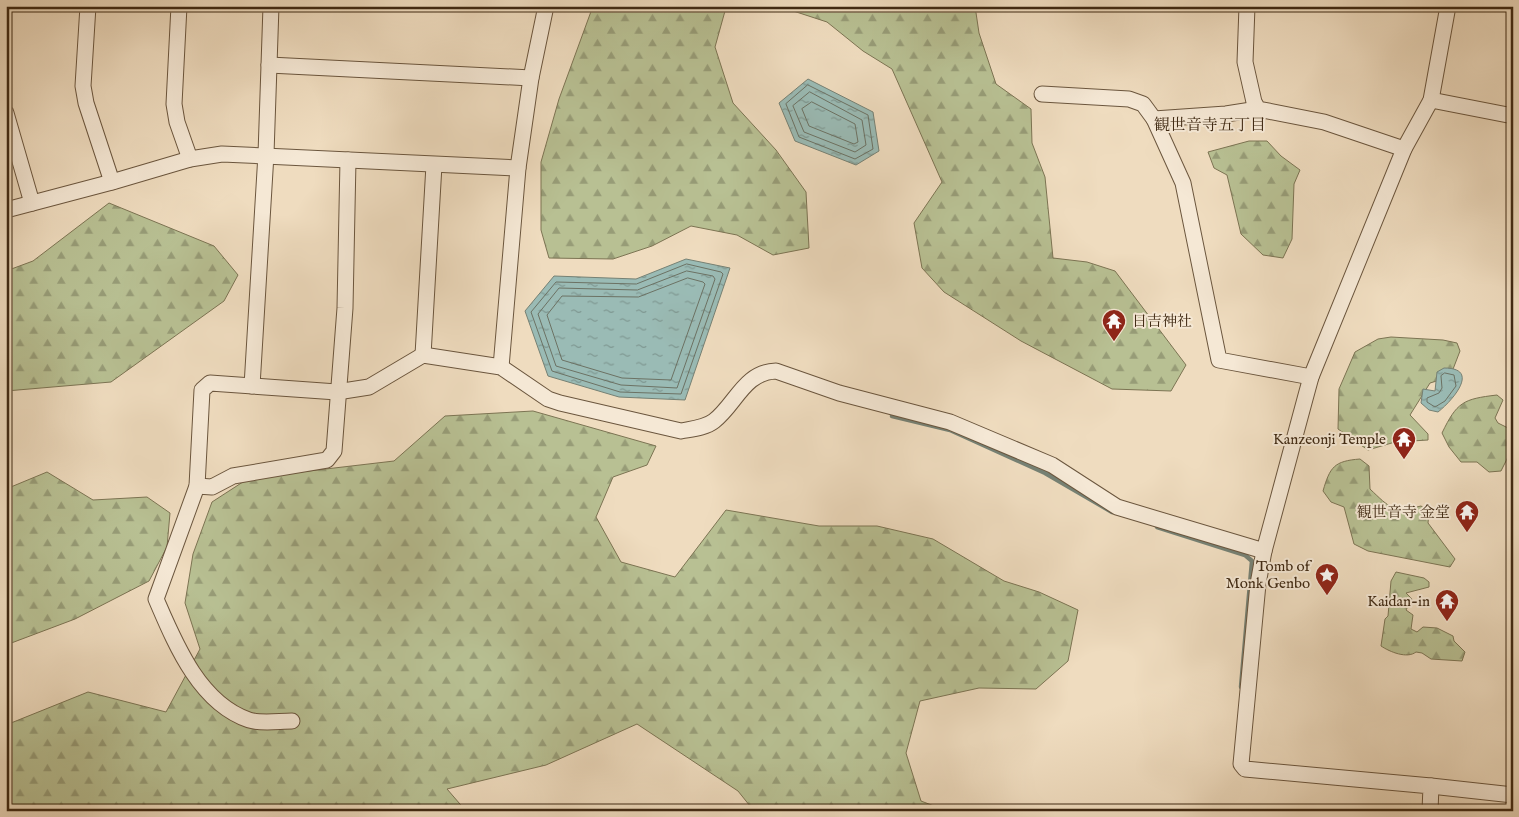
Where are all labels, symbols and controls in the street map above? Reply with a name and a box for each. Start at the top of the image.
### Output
district label: 観世音寺五丁目 [1154,116,1266,136]
temple icon: 日吉神社 [1101,308,1127,342]
place label: 日吉神社 [1132,312,1192,331]
temple icon: Kanzeonji Temple [1391,426,1417,460]
place label: Kanzeonji Temple [1273,430,1386,449]
temple icon: 観世音寺 金堂 [1454,499,1480,533]
place label: 観世音寺 金堂 [1357,503,1450,522]
place label: Tomb of Monk Genbo [1226,557,1313,593]
place icon: Tomb of Monk Genbo [1314,562,1340,596]
temple icon: Kaidan-in [1434,588,1460,622]
place label: Kaidan-in [1367,592,1430,611]

